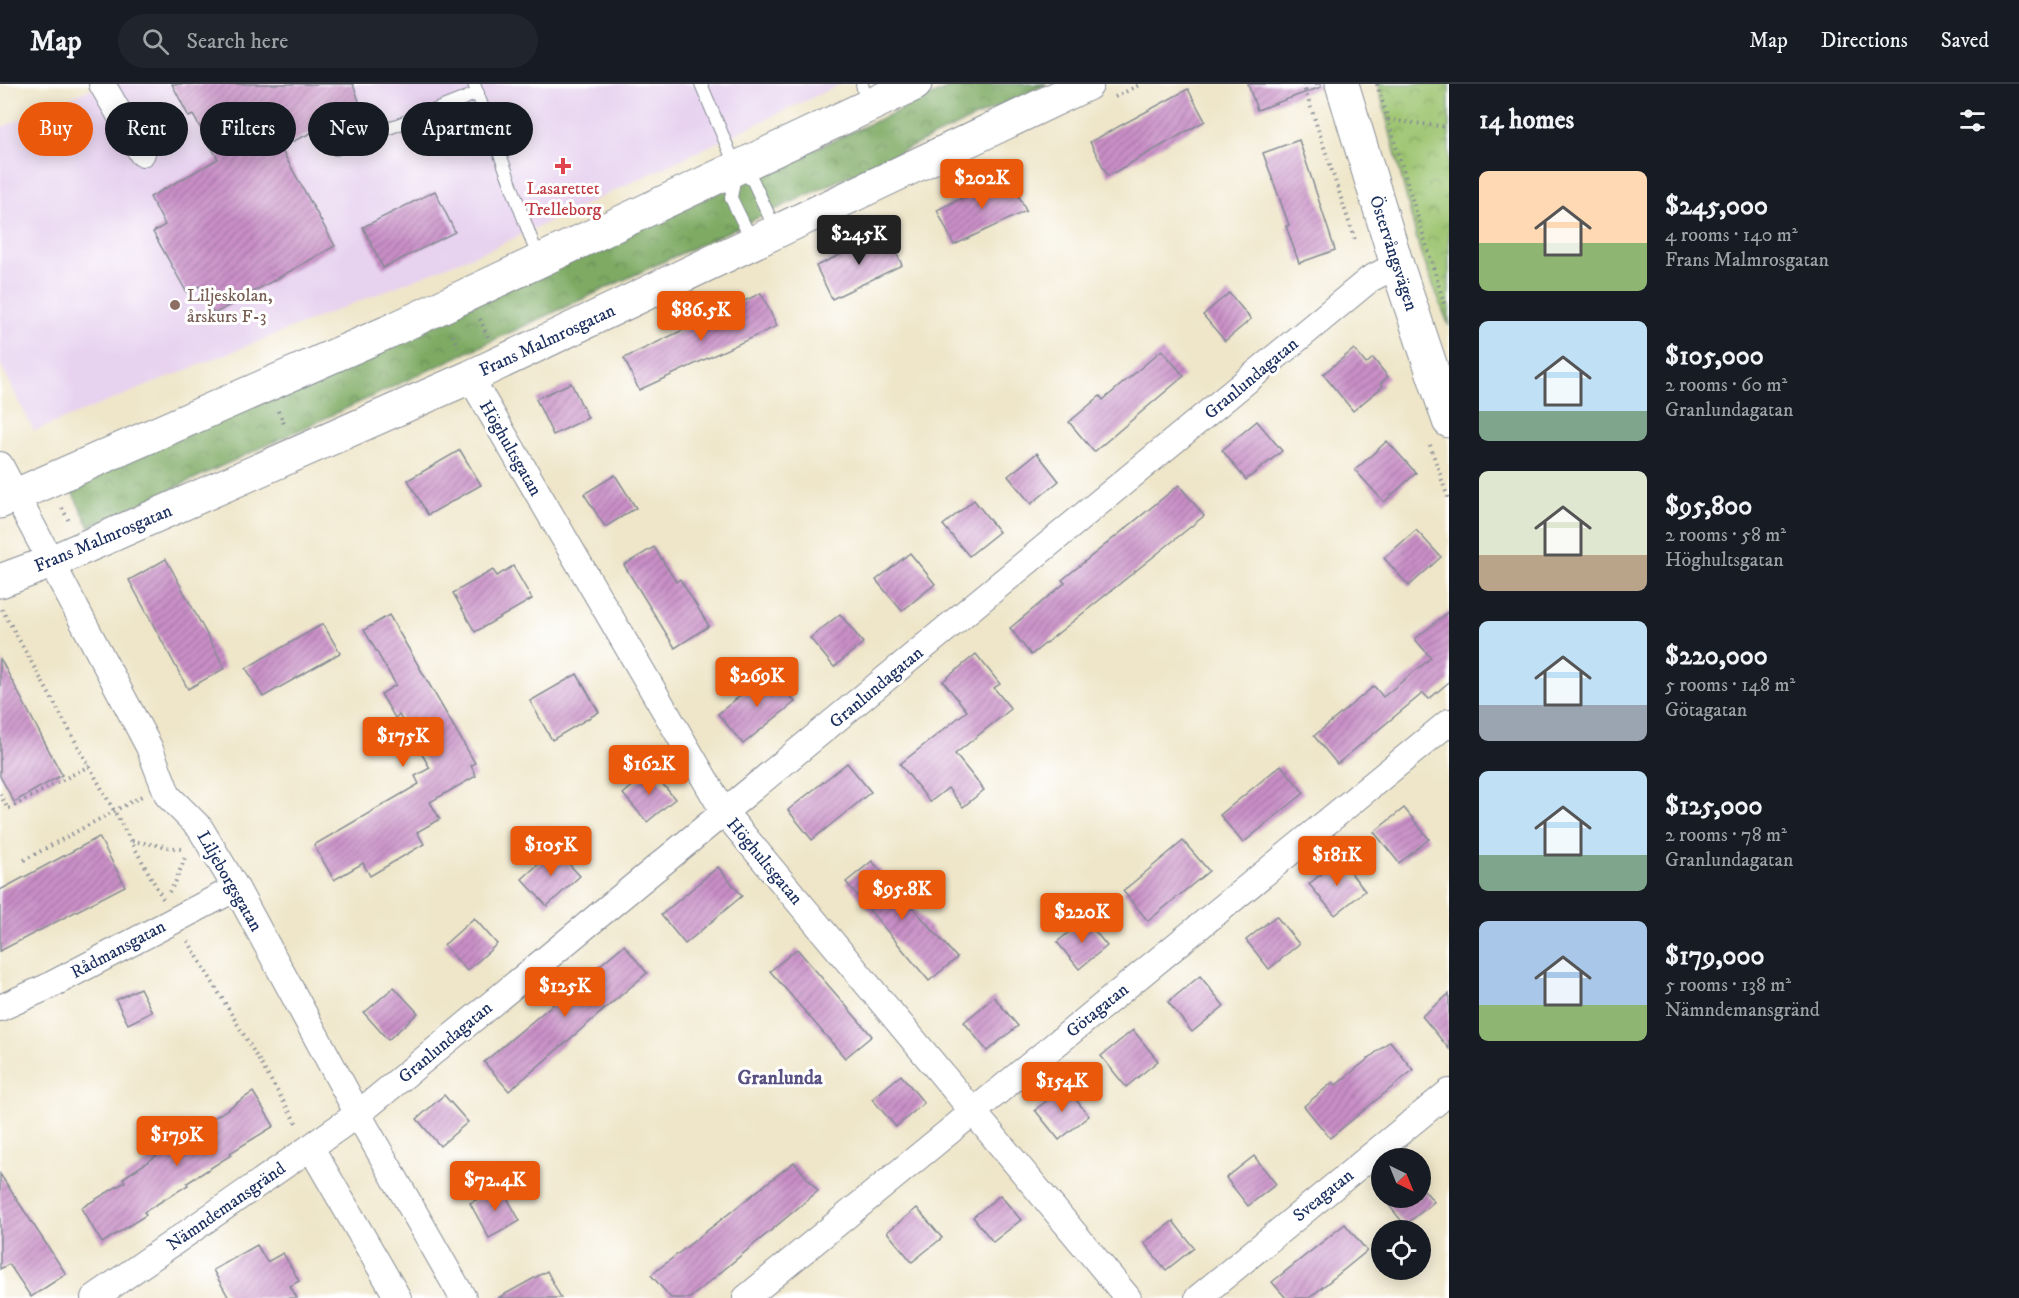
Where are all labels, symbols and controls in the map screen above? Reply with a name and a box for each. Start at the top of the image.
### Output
search box [118,14,538,68]
text: Map [30,24,82,59]
icon: search [139,25,172,58]
text: Search here [187,28,288,55]
text: Map [1749,28,1788,54]
text: Directions [1821,28,1908,54]
text: Saved [1941,28,1989,54]
chip: Buy [18,102,93,156]
chip: Rent [105,102,188,156]
chip: Filters [200,102,296,156]
chip: New [308,102,389,156]
chip: Apartment [401,102,533,156]
text: 14 homes [1479,104,1574,137]
icon: filters [1956,104,1989,137]
marker: Lasarettet Trelleborg [554,157,572,175]
pin: $202K [940,159,1024,210]
text: $202K [954,166,1010,191]
place label: Lasarettet Trelleborg [525,178,602,221]
text: $245,000 [1665,190,1768,223]
street label: Östervångsvägen [1364,193,1422,314]
icon: home [1527,195,1599,267]
pin: $245K [817,215,901,266]
text: $245K [831,222,887,247]
text: 4 rooms · 140 m² [1665,223,1798,248]
text: Frans Malmrosgatan [1665,248,1829,273]
place label: Liljeskolan, årskurs F-3 [187,285,273,328]
pin: $86.5K [652,291,750,342]
marker: Liljeskolan, årskurs F-3 [168,298,182,312]
text: $86.5K [671,298,731,323]
street label: Frans Malmrosgatan [476,300,619,382]
street label: Granlundagatan [1200,333,1303,424]
text: $105,000 [1665,340,1764,373]
icon: home [1527,345,1599,417]
text: 2 rooms · 60 m² [1665,373,1787,398]
street label: Höghultsgatan [474,397,547,501]
text: Granlundagatan [1665,398,1793,423]
text: $95,800 [1665,490,1752,523]
icon: home [1527,495,1599,567]
street label: Frans Malmrosgatan [31,500,176,578]
text: 2 rooms · 58 m² [1665,523,1786,548]
text: Höghultsgatan [1665,548,1784,573]
text: $220,000 [1665,640,1768,673]
street label: Granlundagatan [825,642,928,733]
icon: home [1527,645,1599,717]
pin: $269K [715,657,799,708]
text: $269K [729,664,785,689]
text: 5 rooms · 148 m² [1665,673,1795,698]
text: Götagatan [1665,698,1747,723]
pin: $175K [361,717,445,768]
text: $175K [377,724,429,749]
pin: $162K [607,745,691,796]
text: $162K [623,752,675,777]
text: $125,000 [1665,790,1762,823]
icon: home [1527,795,1599,867]
street label: Höghultsgatan [722,814,807,910]
text: 2 rooms · 78 m² [1665,823,1787,848]
pin: $105K [509,826,593,877]
street label: Liljeborgsgatan [191,827,267,936]
text: $105K [525,833,577,858]
pin: $181K [1295,836,1379,887]
text: $181K [1312,843,1362,868]
text: Granlundagatan [1665,848,1793,873]
pin: $95.8K [853,870,951,921]
text: $95.8K [872,877,932,902]
pin: $220K [1040,893,1124,944]
text: $220K [1054,900,1110,925]
street label: Rådmansgatan [67,915,170,984]
text: $179,000 [1665,940,1764,973]
icon: home [1527,945,1599,1017]
pin: $125K [523,967,607,1018]
text: 5 rooms · 138 m² [1665,973,1791,998]
text: $125K [539,974,591,999]
street label: Götagatan [1062,979,1134,1043]
street label: Granlundagatan [394,997,497,1088]
text: Nämndemansgränd [1665,998,1820,1023]
pin: $154K [1020,1062,1104,1113]
district label: Granlunda [738,1066,823,1091]
text: $154K [1036,1069,1088,1094]
pin: $179K [135,1116,219,1167]
text: $179K [151,1123,203,1148]
north arrow [1371,1148,1431,1208]
map controls [1371,1148,1431,1280]
street label: Nämndemansgränd [163,1158,290,1256]
pin: $72.4K [446,1161,544,1212]
street label: Sveagatan [1289,1164,1359,1227]
text: $72.4K [464,1168,526,1193]
button: locate [1371,1220,1431,1280]

